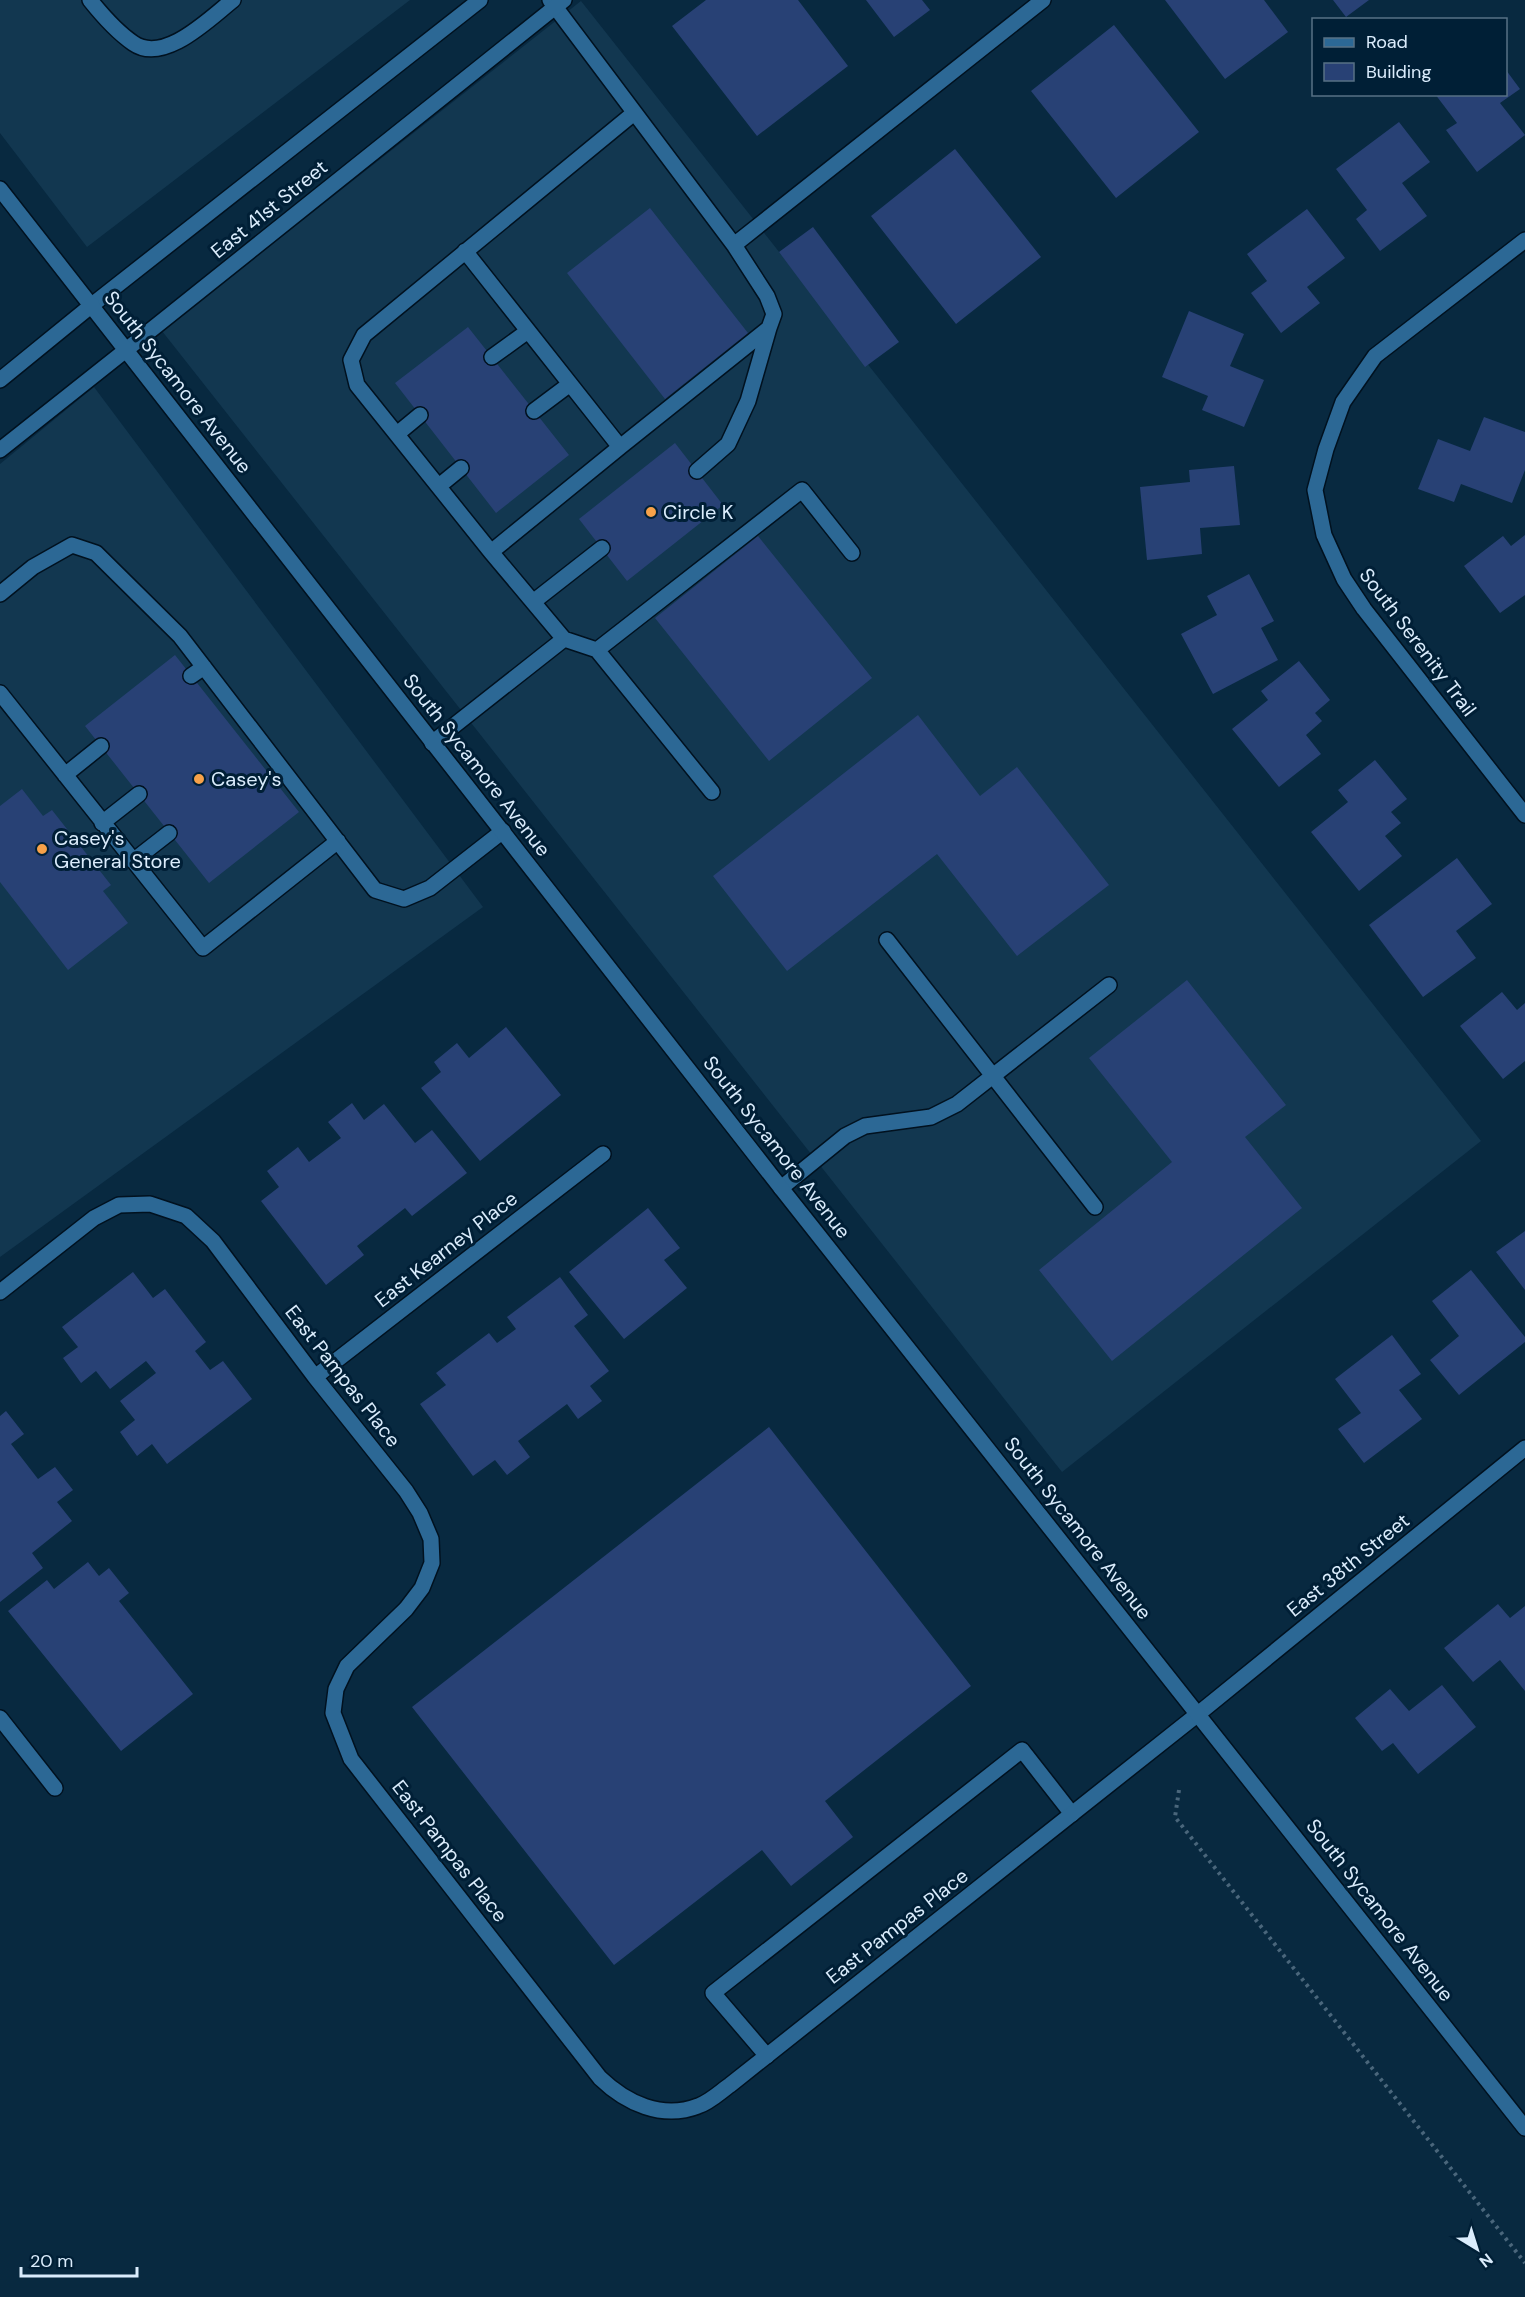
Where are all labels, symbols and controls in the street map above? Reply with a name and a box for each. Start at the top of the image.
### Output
legend [1312,18,1507,96]
text: Road [1366,30,1408,54]
text: Building [1366,60,1431,84]
street label: East 41st Street [205,154,333,264]
street label: South Sycamore Avenue [98,285,258,479]
place label: Circle K [663,499,734,525]
marker: Circle K [644,505,658,519]
street label: South Serenity Trail [1354,563,1482,721]
street label: South Sycamore Avenue [397,668,557,862]
place label: Casey's [211,766,282,792]
marker: Casey's [192,772,206,786]
place label: Casey's General Store [54,825,181,874]
marker: Casey's General Store [35,842,49,856]
street label: South Sycamore Avenue [697,1050,857,1244]
street label: East Kearney Place [369,1185,523,1313]
street label: East Pampas Place [279,1300,407,1452]
street label: South Sycamore Avenue [998,1431,1158,1625]
street label: East 38th Street [1281,1508,1415,1622]
street label: East Pampas Place [386,1775,514,1927]
street label: South Sycamore Avenue [1300,1813,1460,2007]
street label: East Pampas Place [821,1862,973,1990]
north arrow [1447,2219,1507,2279]
scale bar [21,2240,136,2278]
text: 20 m [30,2249,73,2273]
text: N [1475,2249,1497,2272]

